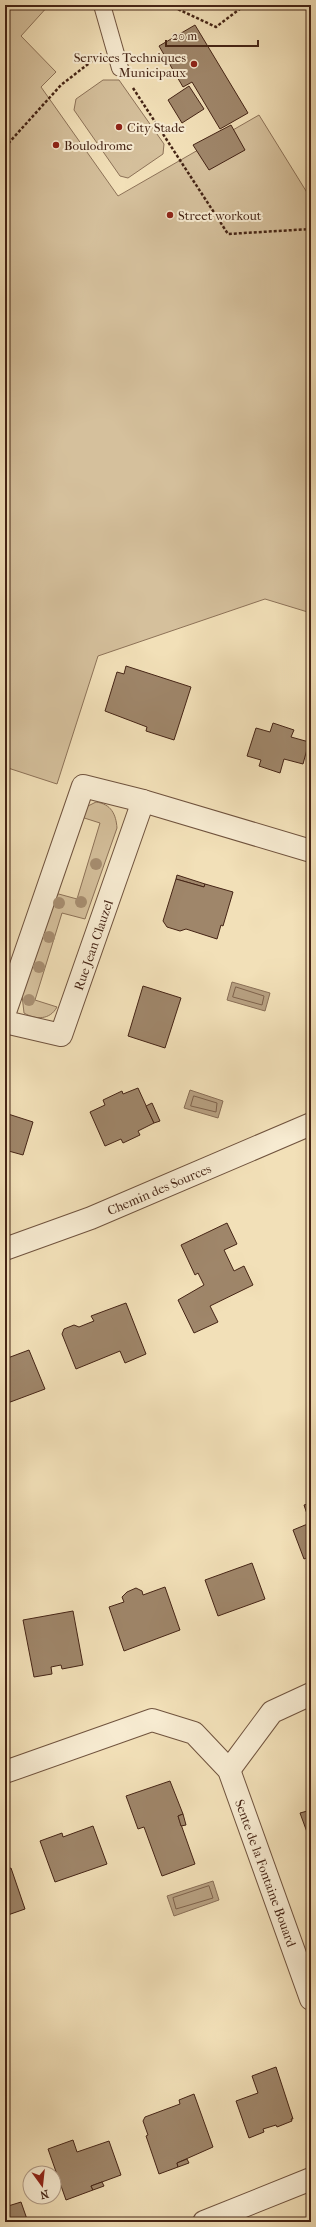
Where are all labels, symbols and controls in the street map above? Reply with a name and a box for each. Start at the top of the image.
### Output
scale bar [166,22,258,48]
text: 20 m [172,29,197,43]
place label: Services Techniques Municipaux [74,50,186,80]
marker: Services Techniques Municipaux [189,59,199,69]
place label: City Stade [127,120,185,135]
marker: City Stade [114,122,124,132]
place label: Boulodrome [64,138,133,153]
marker: Boulodrome [51,140,61,150]
place label: Street workout [178,208,262,223]
marker: Street workout [165,210,175,220]
street label: Rue Jean Clauzel [71,898,116,992]
street label: Chemin des Sources [105,1161,214,1218]
street label: Sente de la Fontaine Bouard [232,1797,300,1950]
north arrow [22,2165,62,2205]
text: N [38,2187,50,2202]

